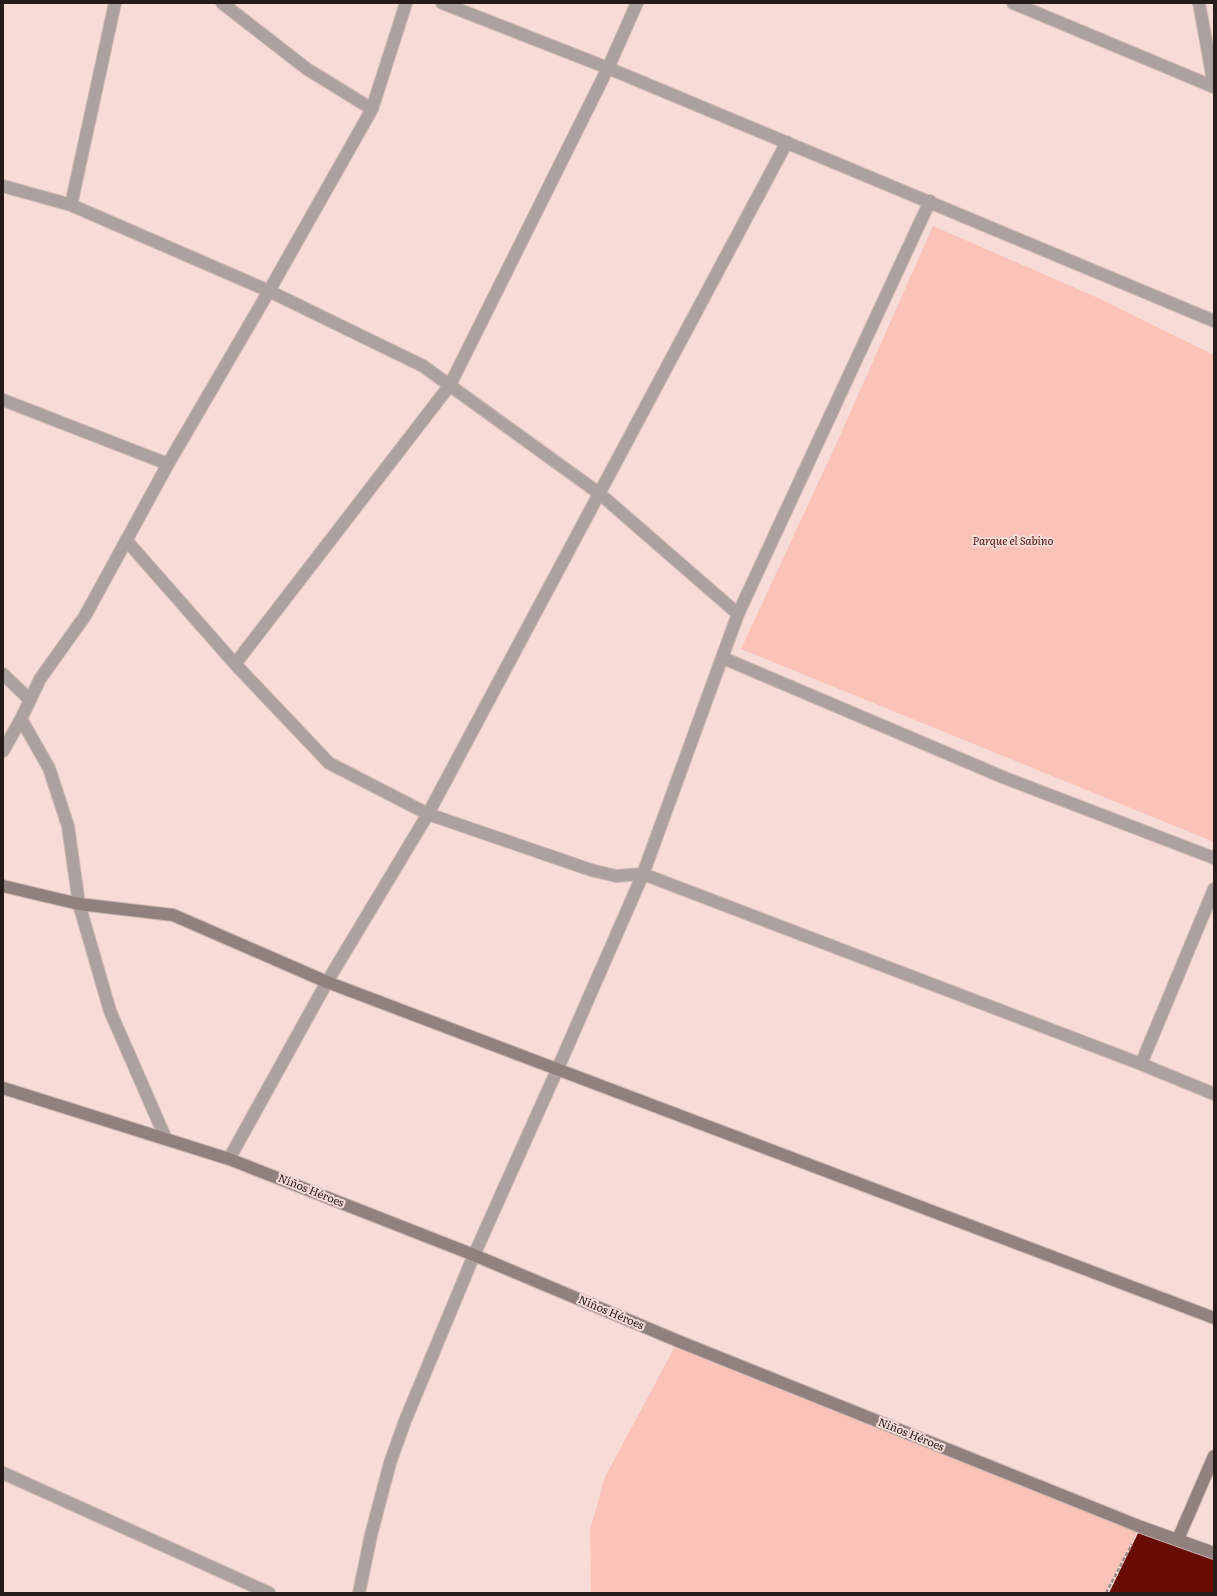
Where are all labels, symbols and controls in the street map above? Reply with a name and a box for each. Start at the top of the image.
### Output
park label: Parque el Sabino [973,535,1053,549]
street label: Niños Héroes [276,1172,346,1210]
street label: Niños Héroes [576,1293,646,1333]
street label: Niños Héroes [876,1416,946,1454]

